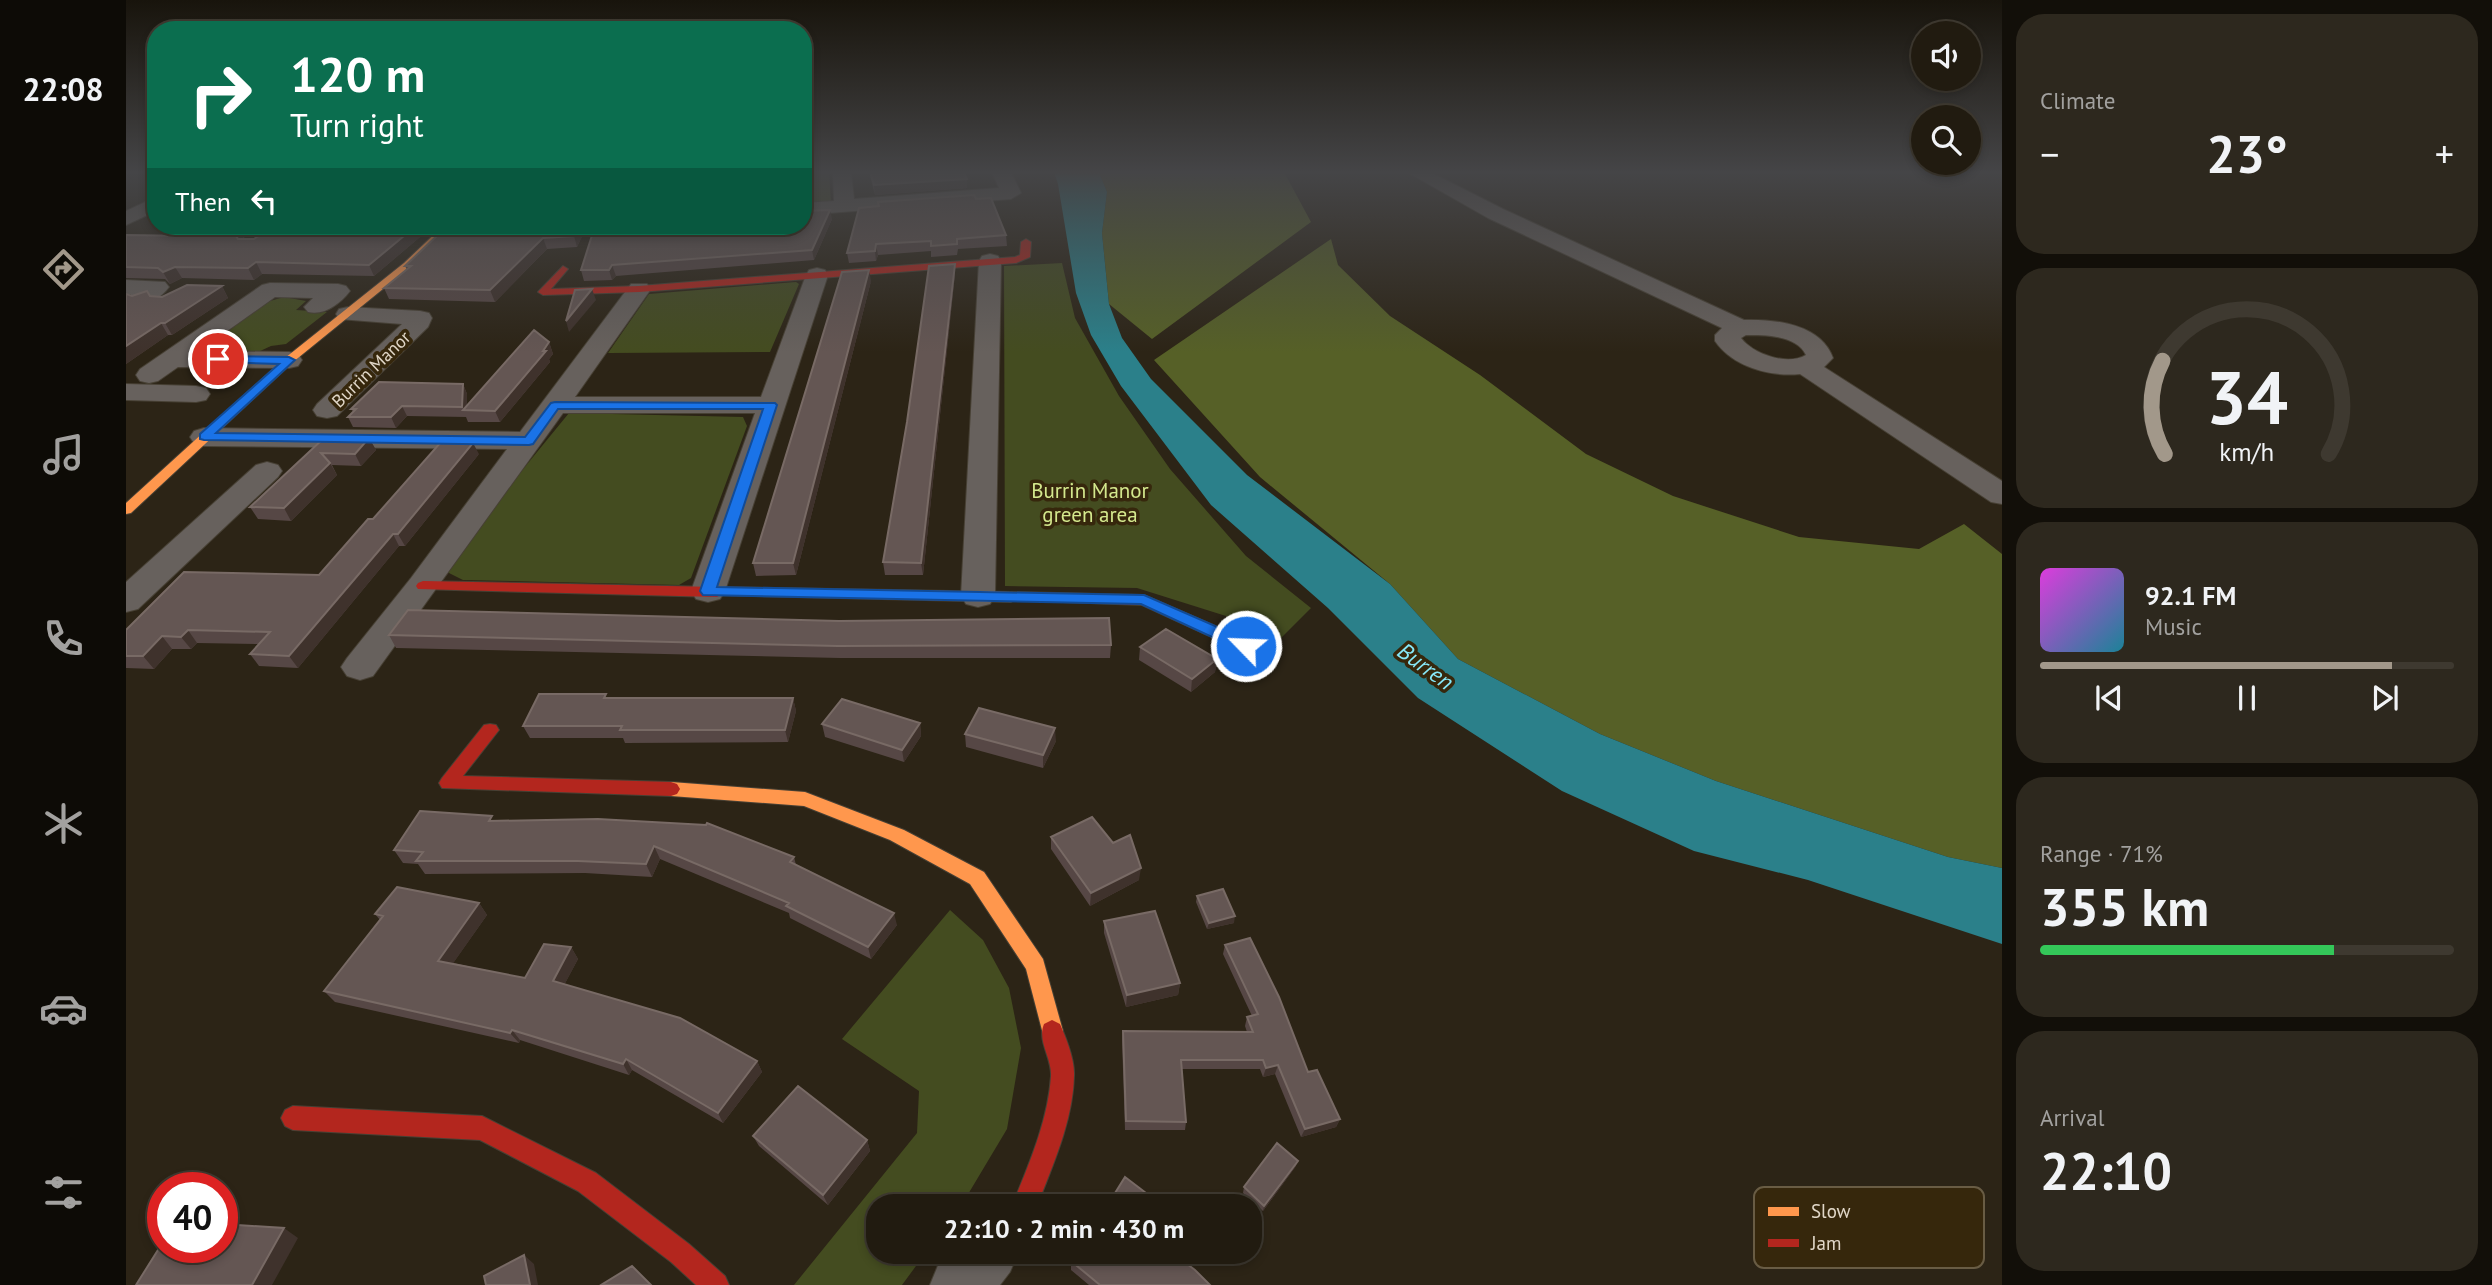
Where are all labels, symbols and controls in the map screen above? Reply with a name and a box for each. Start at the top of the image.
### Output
map controls [1911,21,1981,175]
button: sound [1911,21,1981,91]
text: 120 m [290,42,425,106]
icon: right [175,49,266,140]
text: 22:08 [22,68,104,110]
text: Climate [2040,86,2115,115]
text: Turn right [290,104,424,146]
button: search [1911,105,1981,175]
text: 23° [2206,120,2288,187]
text: − [2040,129,2059,178]
text: + [2435,129,2454,178]
icon: left [245,182,283,220]
text: Then [175,185,231,218]
icon: directions [39,245,88,294]
street label: Burrin Manor [327,326,415,412]
pin [188,329,248,389]
icon: arrive [199,340,237,378]
text: 34 [2206,351,2288,445]
icon: music [39,430,88,479]
text: km/h [2220,436,2274,468]
park label: Burrin Manor green area [1031,477,1149,528]
text: 92.1 FM [2145,579,2236,612]
position arrow [1209,609,1283,683]
text: Music [2145,612,2202,641]
icon: phone [39,614,88,663]
water label: Burren [1392,636,1460,696]
icon: previous [2090,679,2128,717]
icon: pause [2228,679,2266,717]
icon: next [2366,679,2404,717]
icon: climate [39,799,88,848]
text: Range · 71% [2040,839,2163,868]
text: 355 km [2040,873,2209,940]
icon: car [39,984,88,1033]
text: Arrival [2040,1103,2104,1132]
text: 22:10 [2040,1137,2172,1204]
icon: filters [39,1168,88,1217]
speed limit sign: 40 [147,1172,238,1263]
legend [1754,1187,1984,1268]
text: Slow [1811,1199,1851,1223]
text: 22:10 · 2 min · 430 m [944,1212,1184,1245]
text: Jam [1810,1231,1841,1255]

